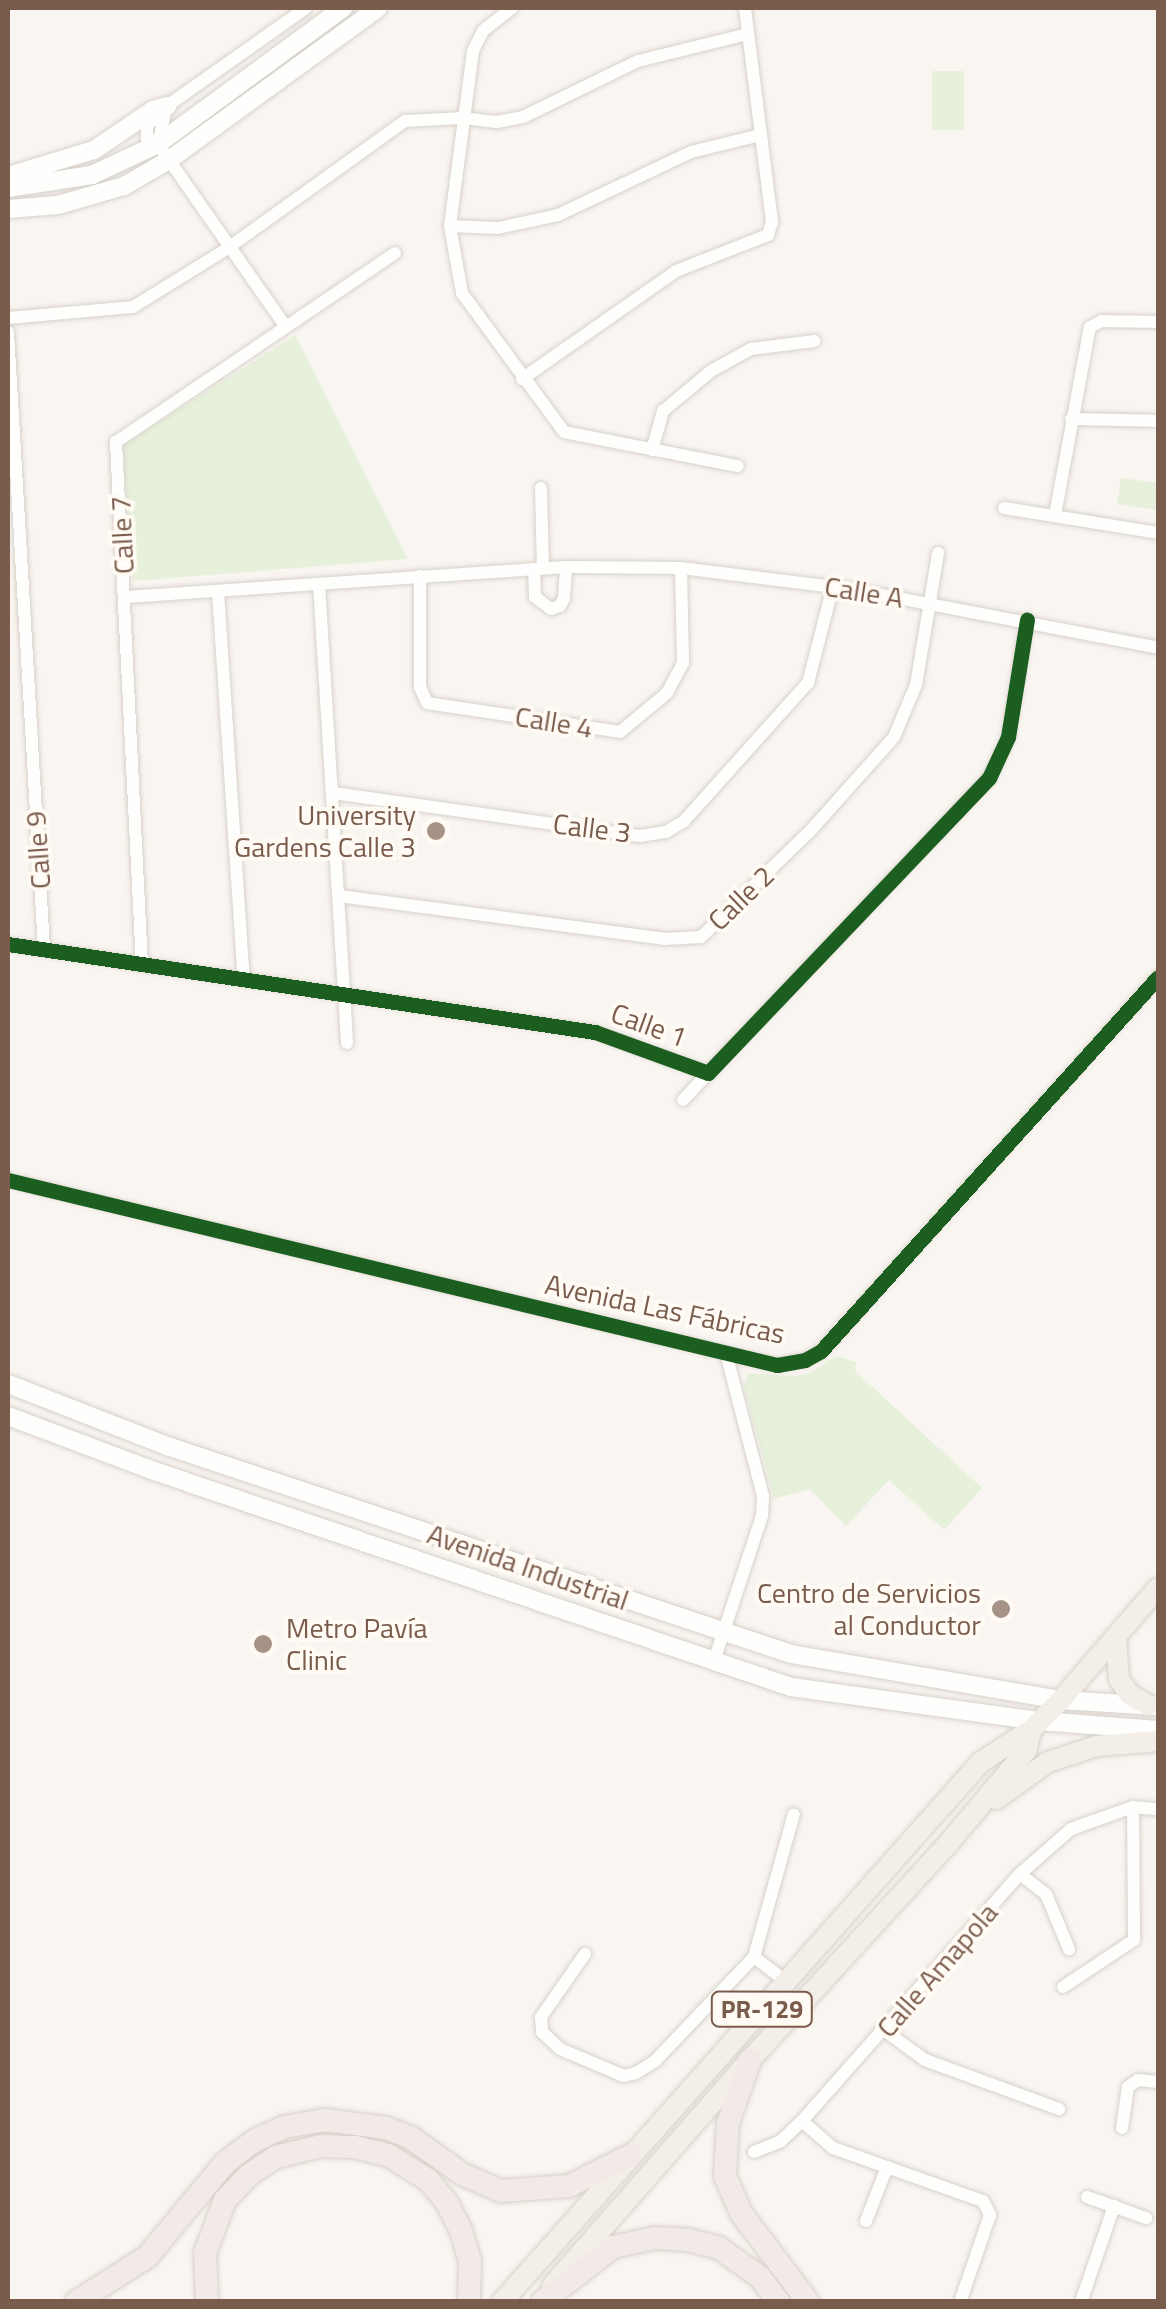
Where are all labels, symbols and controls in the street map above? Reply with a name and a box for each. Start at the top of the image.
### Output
street label: Calle 7 [103,495,141,575]
street label: Calle A [822,569,906,615]
street label: Calle 4 [513,699,595,745]
place label: University Gardens Calle 3 [234,798,416,864]
street label: Calle 3 [551,807,633,849]
street label: Calle 9 [19,810,57,890]
marker: University Gardens Calle 3 [425,820,447,842]
street label: Calle 2 [701,859,781,937]
street label: Calle 1 [607,996,691,1054]
street label: Avenida Las Fábricas [542,1267,788,1351]
street label: Avenida Industrial [423,1517,633,1617]
place label: Centro de Servicios al Conductor [757,1576,981,1642]
marker: Centro de Servicios al Conductor [990,1598,1012,1620]
place label: Metro Pavía Clinic [286,1611,428,1677]
marker: Metro Pavía Clinic [250,1631,276,1657]
street label: Calle Amapola [870,1896,1004,2044]
road number: PR-129 [710,1989,814,2029]

